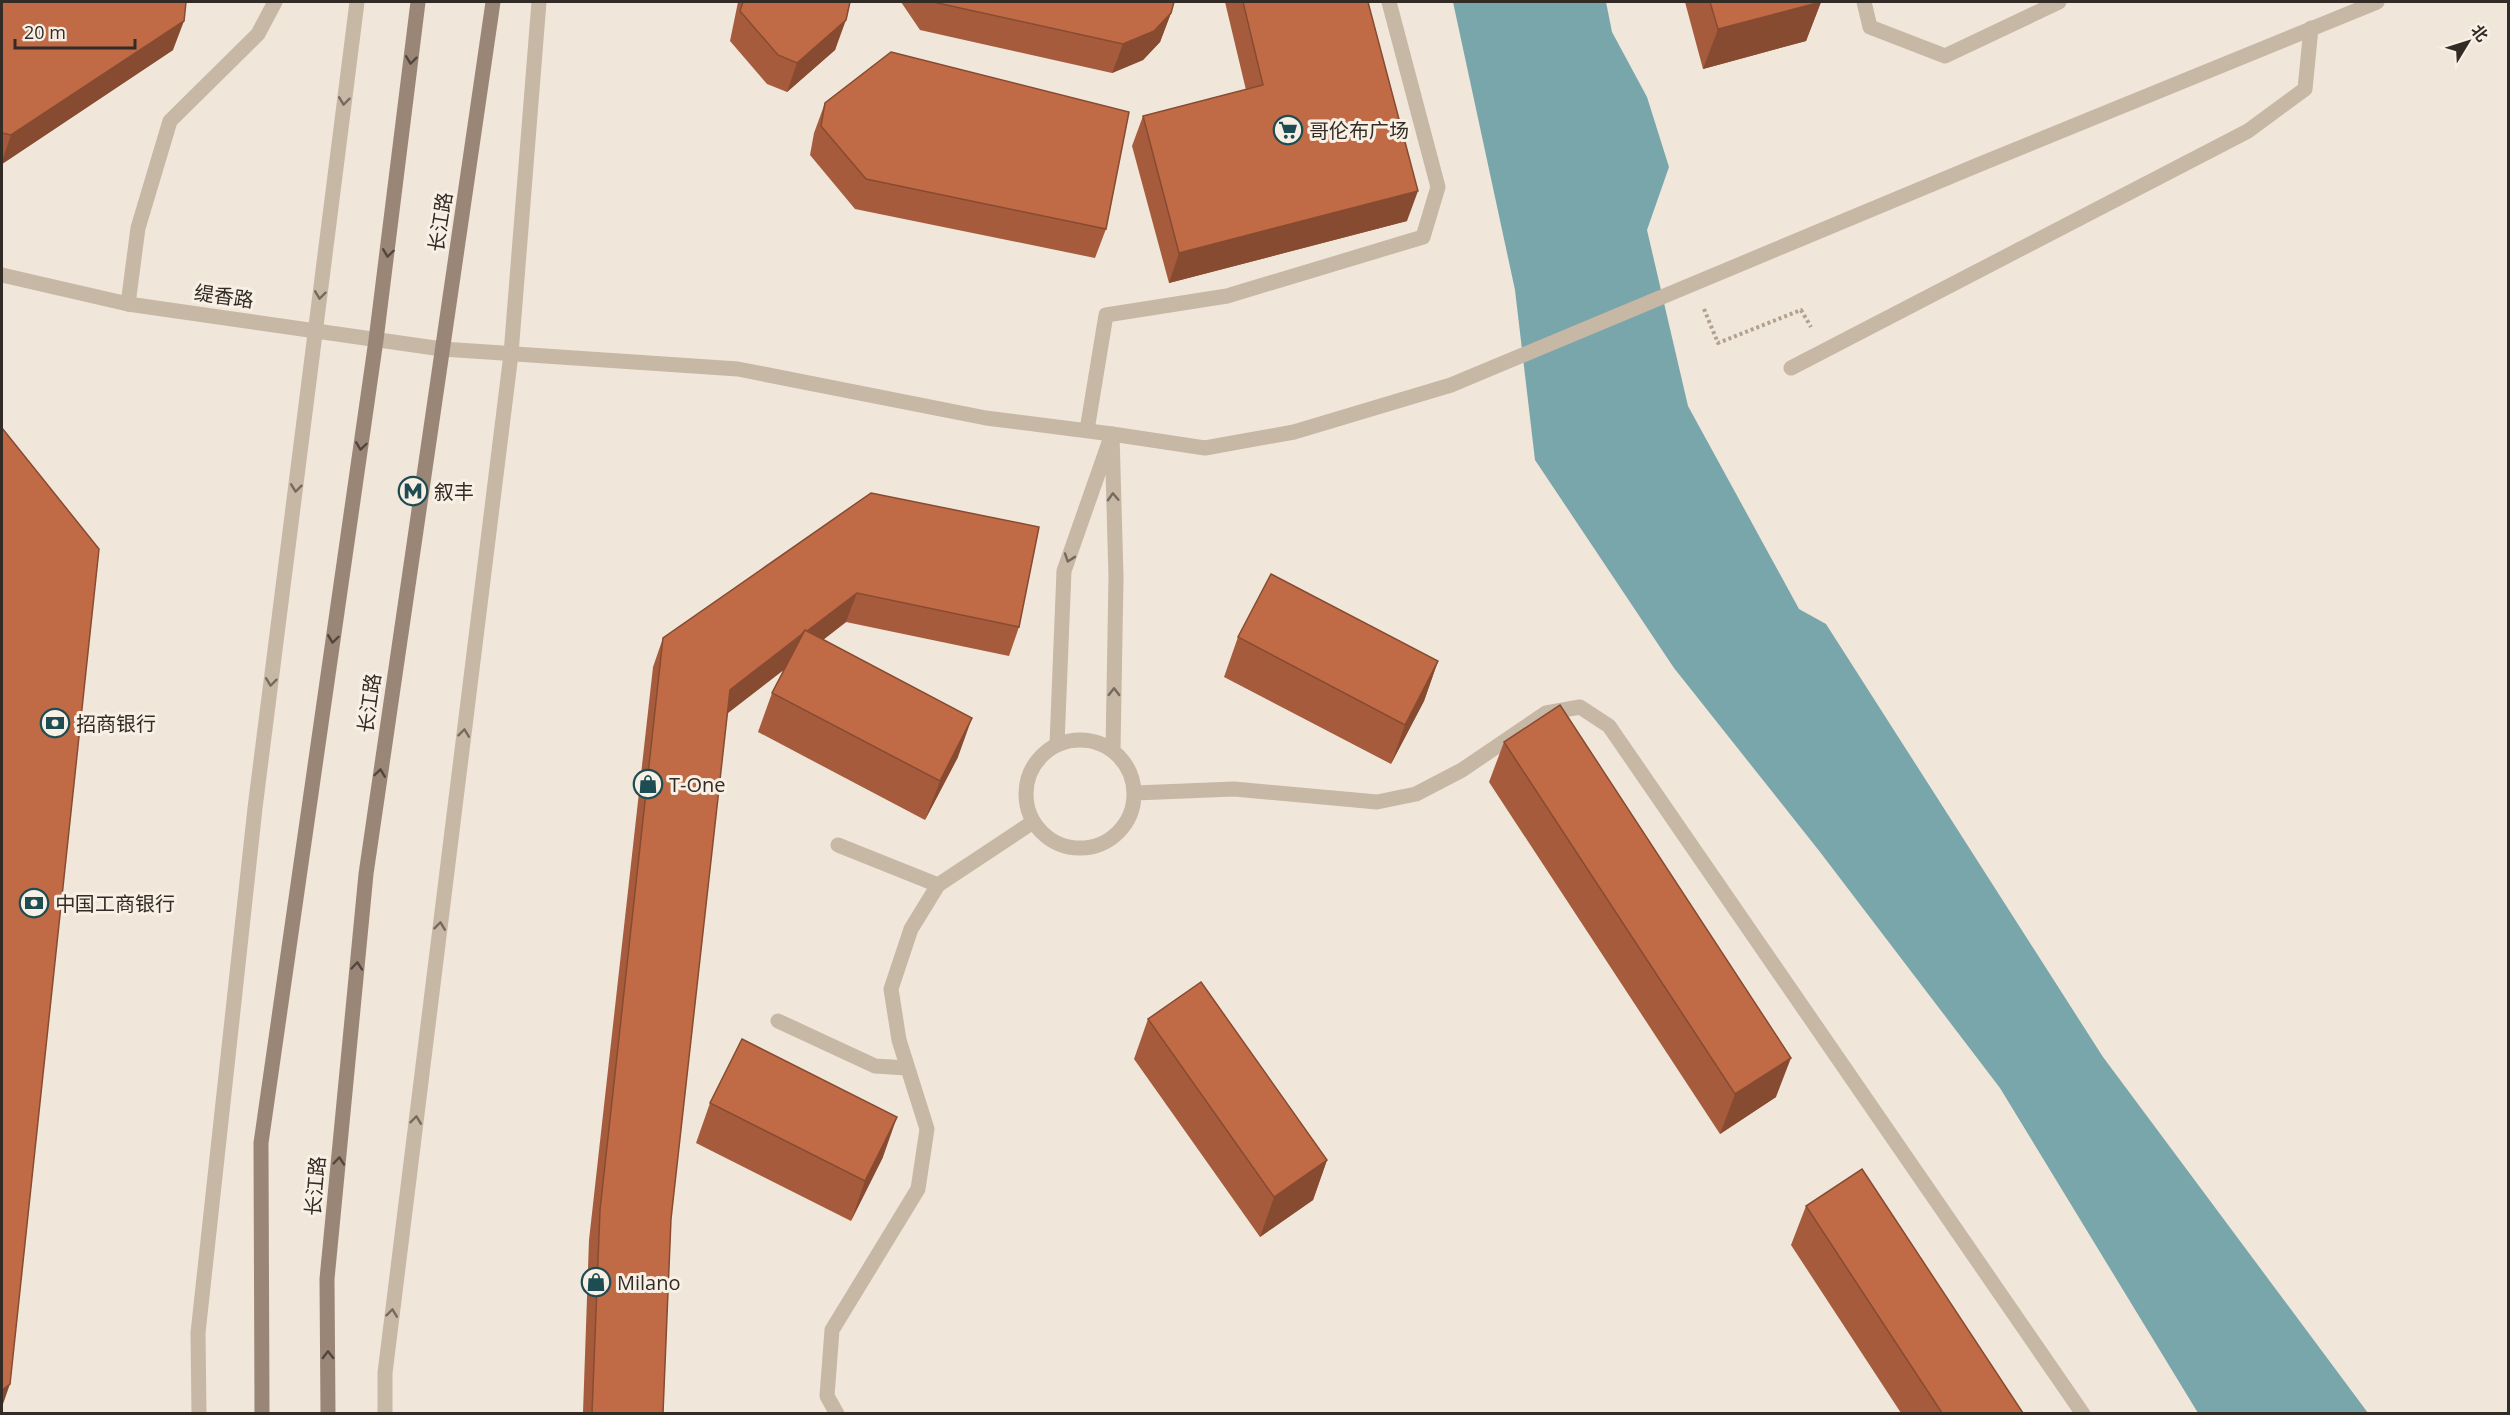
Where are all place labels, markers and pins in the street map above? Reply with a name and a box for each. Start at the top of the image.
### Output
supermarket icon: 哥伦布广场 [1272,114,1304,146]
place label: 哥伦布广场 [1309,117,1409,144]
metro station icon: 叙丰 [397,475,429,507]
place label: 叙丰 [434,478,474,505]
bank icon: 招商银行 [39,707,71,739]
place label: 招商银行 [76,710,156,737]
shop icon: T-One [632,768,664,800]
place label: T-One [669,771,726,798]
bank icon: 中国工商银行 [18,887,50,919]
place label: 中国工商银行 [55,890,175,917]
shop icon: Milano [580,1266,612,1298]
place label: Milano [617,1269,681,1296]

